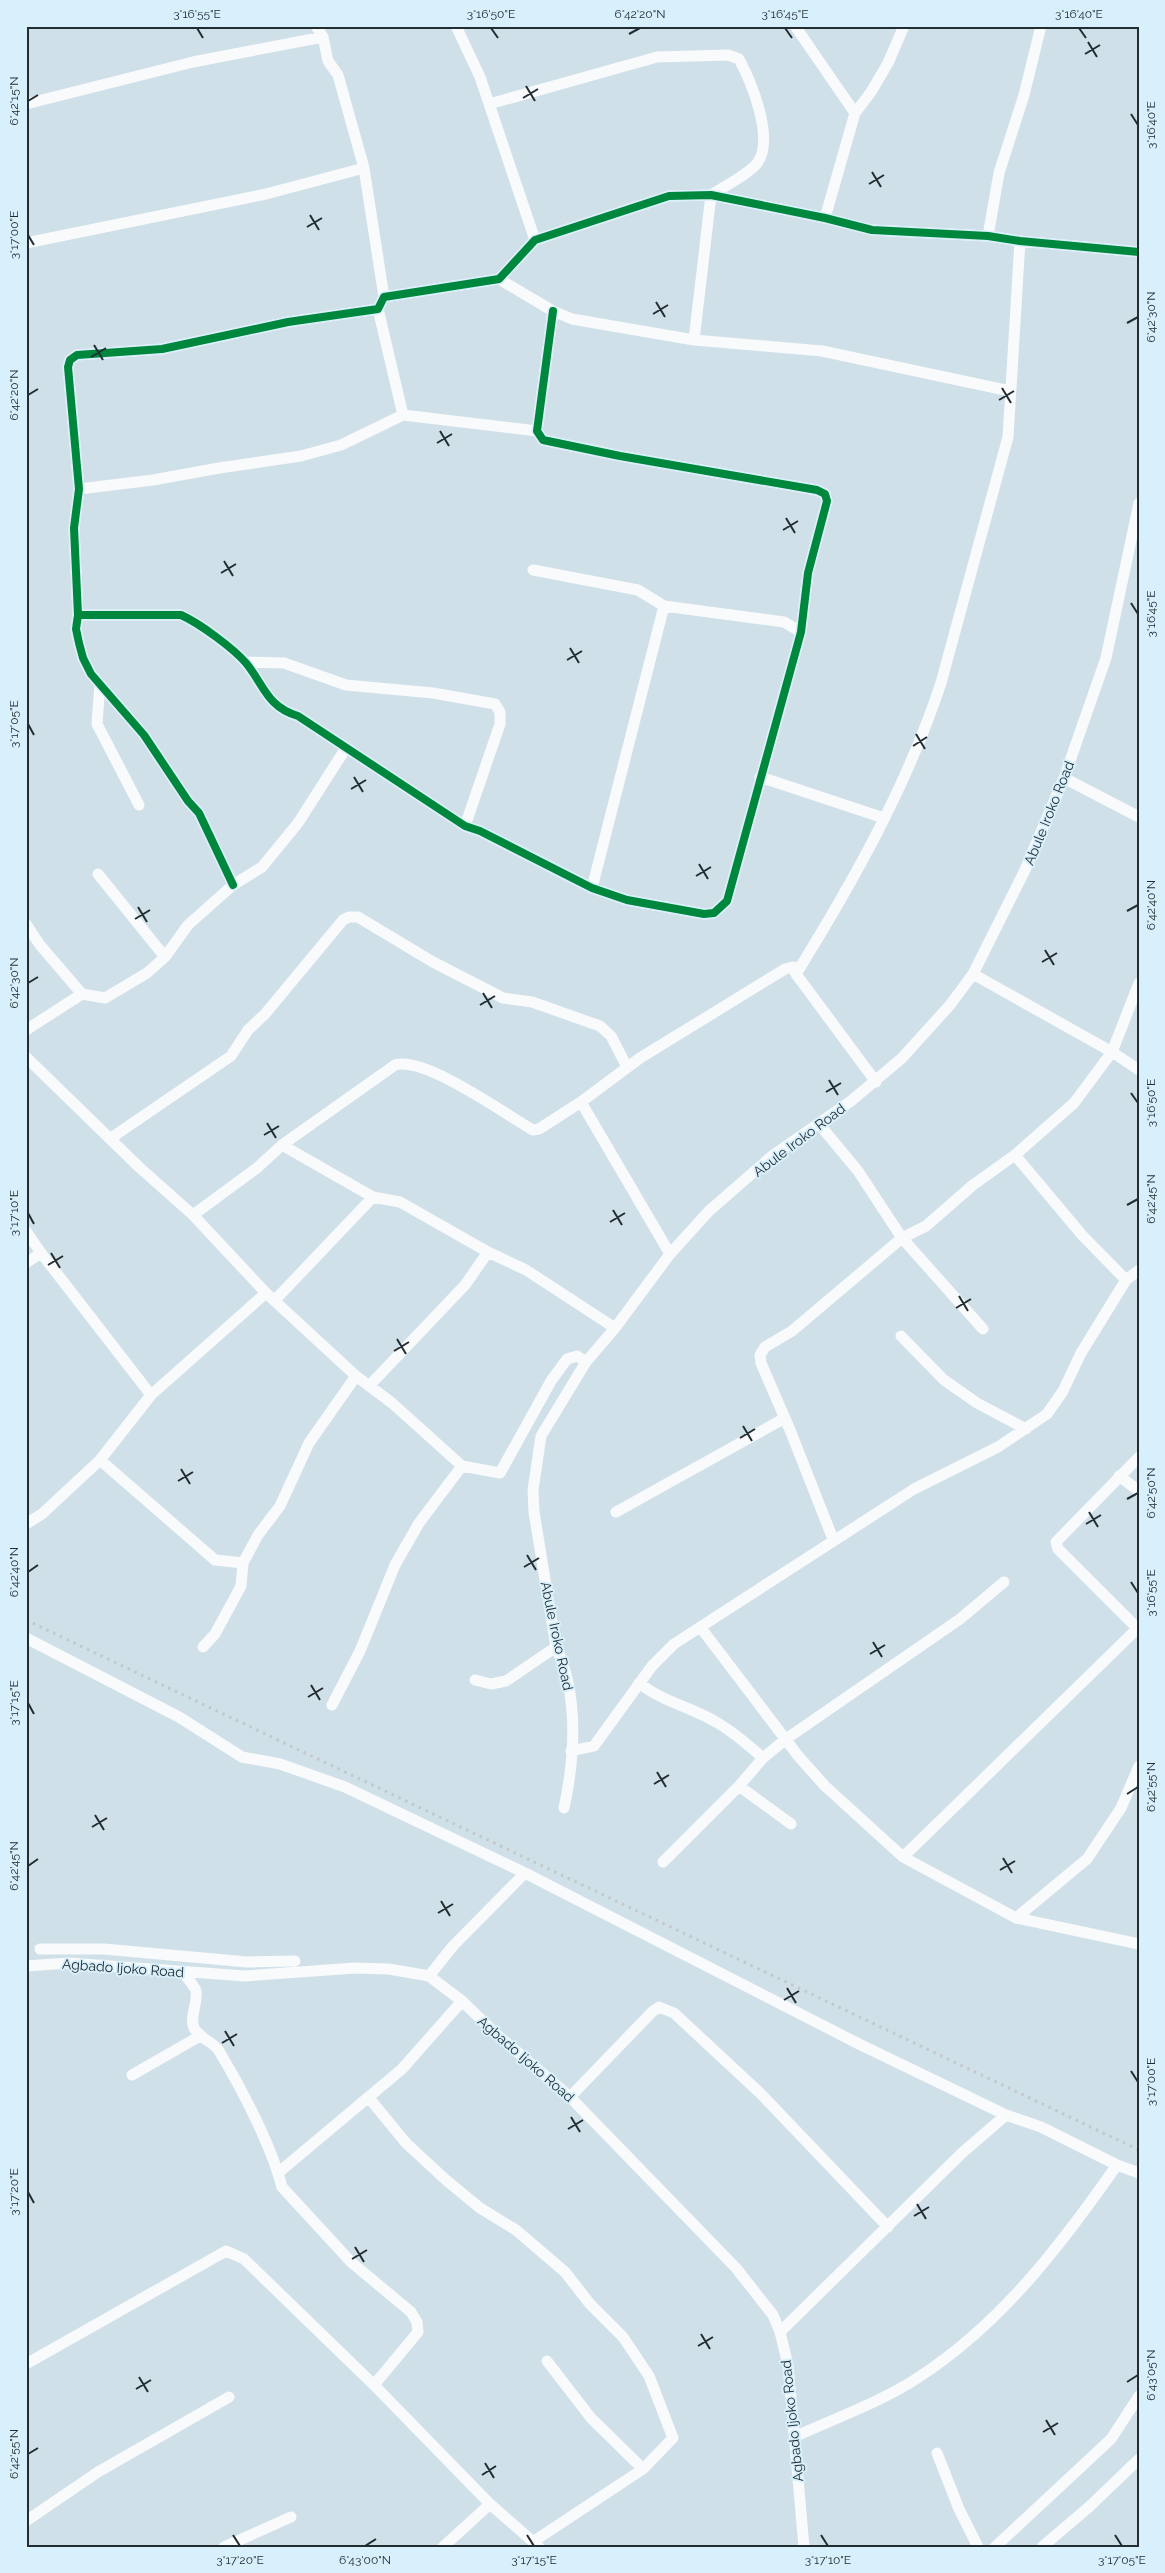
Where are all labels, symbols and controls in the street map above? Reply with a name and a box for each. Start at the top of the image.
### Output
text: 3°16'55"E [173,7,221,21]
text: 3°16'50"E [467,7,515,21]
text: 6°42'20"N [615,7,665,21]
text: 3°16'45"E [761,7,809,21]
text: 3°16'40"E [1055,7,1103,21]
text: 6°42'15"N [7,77,21,125]
text: 3°16'40"E [1144,101,1158,149]
text: 3°17'00"E [7,211,21,259]
text: 6°42'30"N [1144,292,1158,342]
text: 6°42'20"N [7,370,21,420]
text: 3°16'45"E [1144,590,1158,638]
text: 3°17'05"E [7,700,21,748]
street label: Abule Iroko Road [1021,759,1077,867]
text: 6°42'40"N [1144,880,1158,930]
text: 6°42'30"N [7,958,21,1008]
text: 3°16'50"E [1144,1079,1158,1127]
street label: Abule Iroko Road [750,1100,848,1180]
text: 6°42'45"N [1144,1174,1158,1224]
text: 3°17'10"E [7,1190,21,1236]
text: 6°42'50"N [1144,1468,1158,1518]
text: 6°42'40"N [7,1547,21,1597]
text: 3°16'55"E [1144,1569,1158,1617]
street label: Abule Iroko Road [538,1580,576,1692]
text: 3°17'15"E [7,1680,21,1726]
text: 6°42'55"N [1144,1762,1158,1812]
text: 6°42'45"N [7,1841,21,1891]
street label: Agbado Ijoko Road [61,1956,185,1980]
street label: Agbado Ijoko Road [475,2013,577,2105]
text: 3°17'00"E [1144,2058,1158,2106]
text: 3°17'20"E [7,2168,21,2216]
text: 6°43'05"N [1144,2349,1158,2401]
street label: Agbado Ijoko Road [778,2359,806,2483]
text: 6°42'55"N [7,2429,21,2479]
text: 3°17'20"E [216,2553,264,2567]
text: 6°43'00"N [339,2553,391,2567]
text: 3°17'15"E [511,2553,557,2567]
text: 3°17'10"E [805,2553,851,2567]
text: 3°17'05"E [1098,2553,1146,2567]

